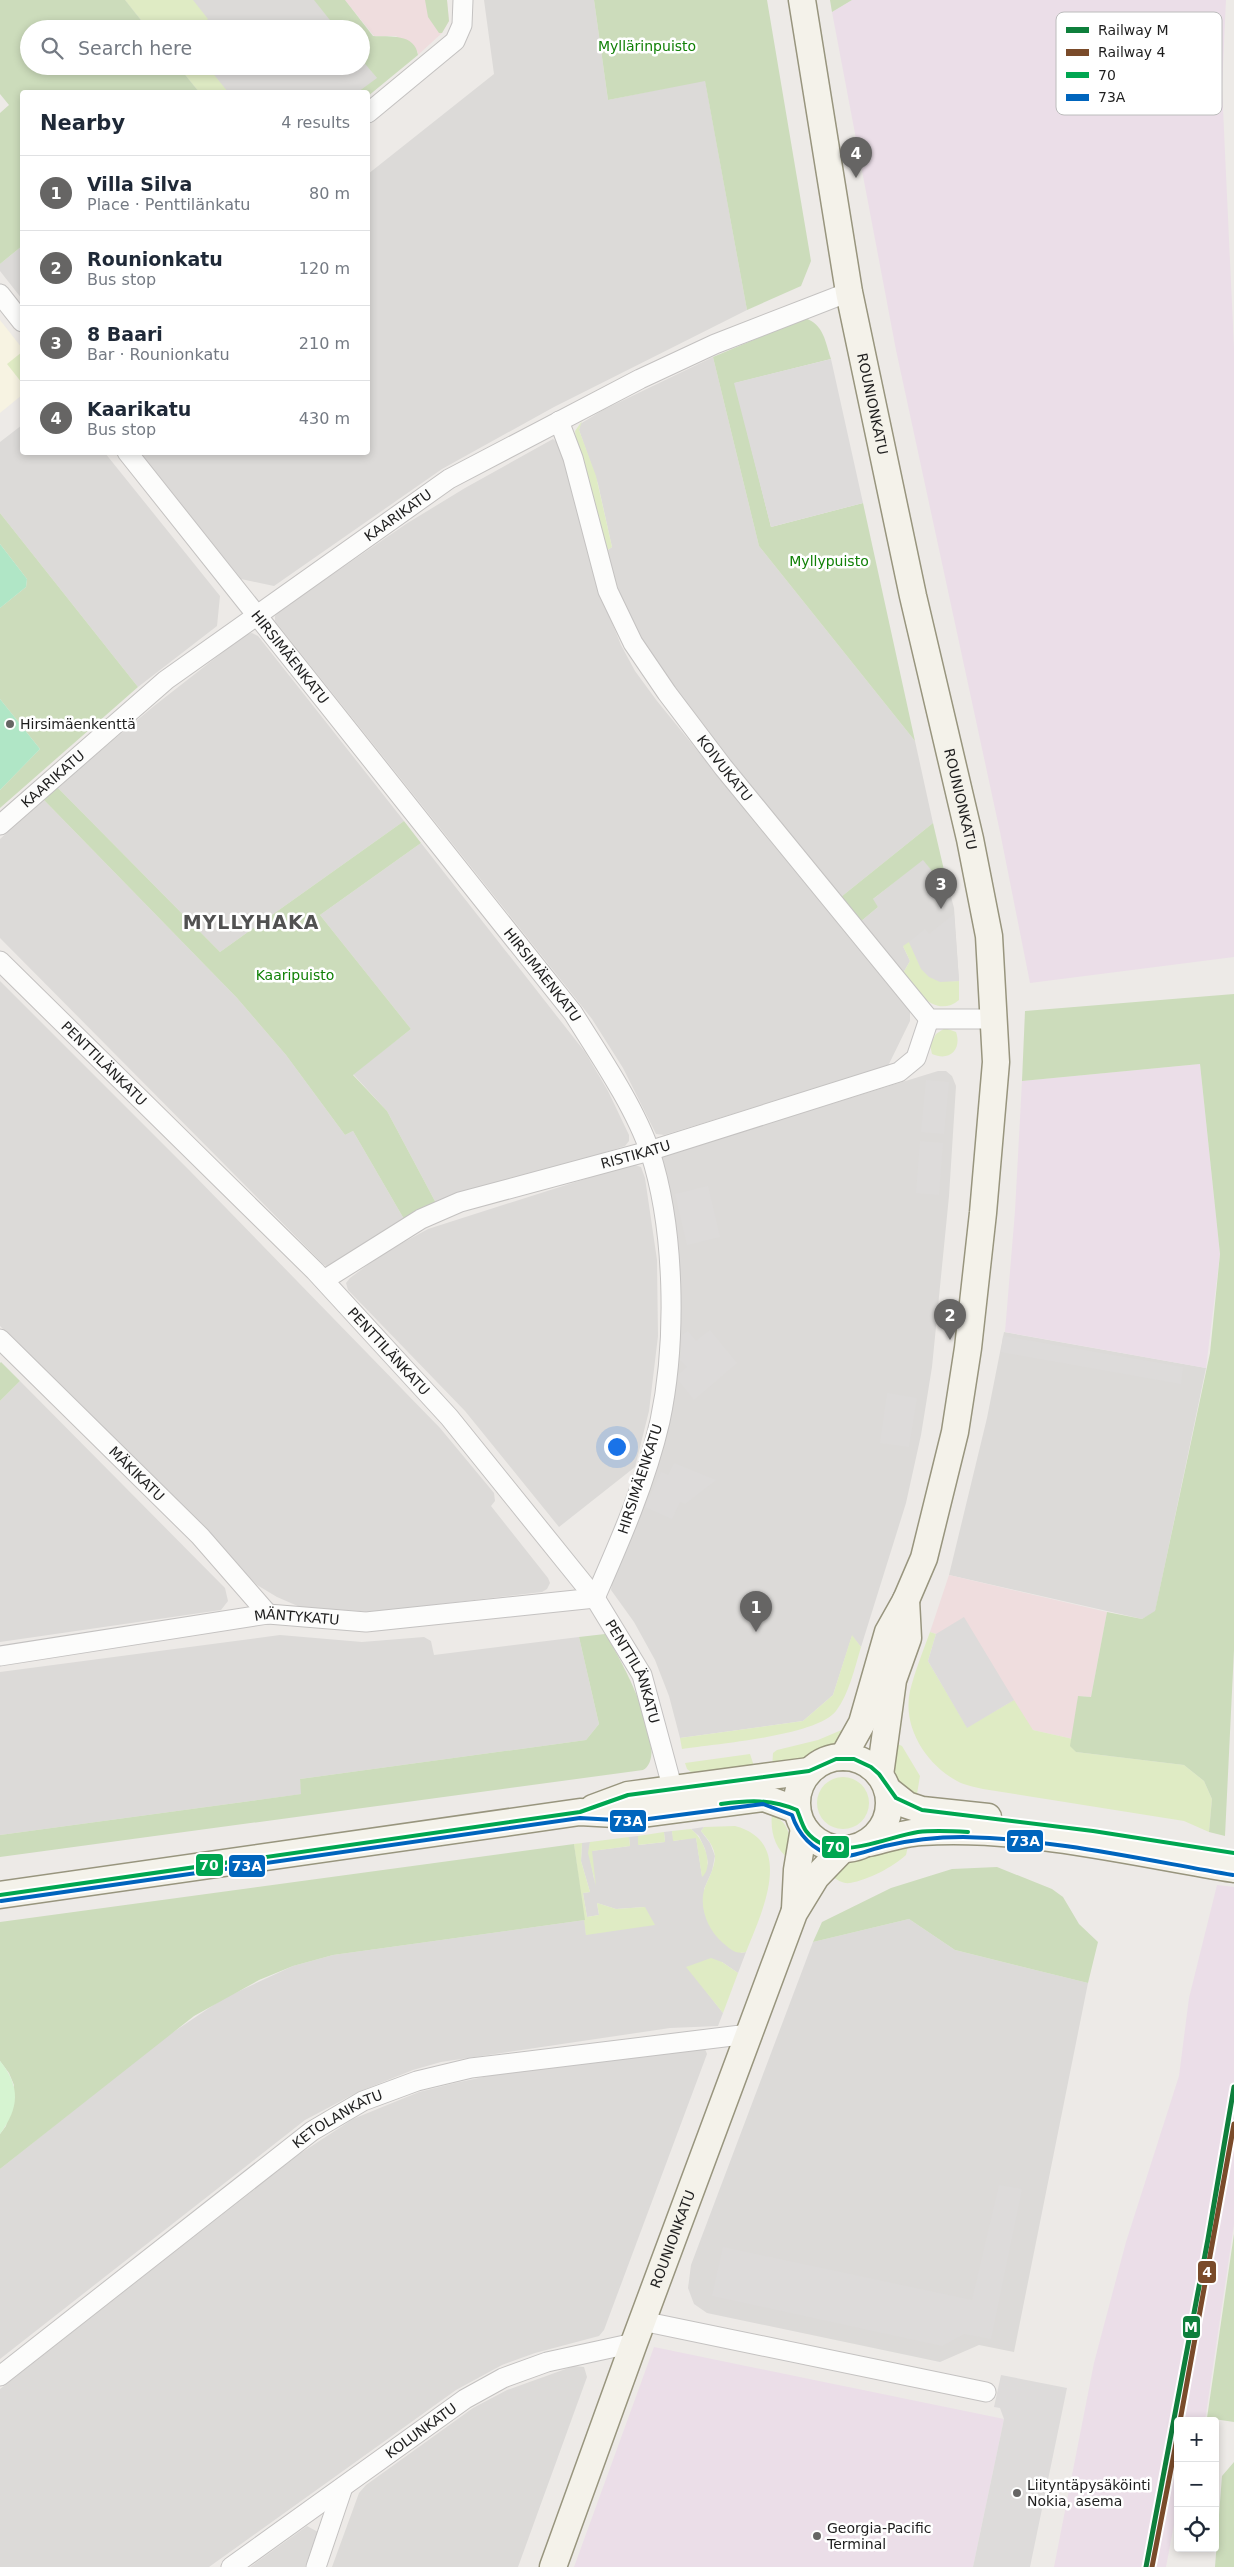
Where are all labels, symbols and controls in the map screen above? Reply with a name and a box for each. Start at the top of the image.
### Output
legend [1056,12,1222,115]
search box [20,20,370,75]
text: Railway M [1098,22,1169,38]
icon: search [38,34,66,62]
text: Search here [78,37,192,59]
park label: Myllärinpuisto [598,38,696,54]
text: Railway 4 [1098,44,1166,60]
text: 70 [1098,67,1116,83]
text: 73A [1098,89,1126,105]
text: Nearby [40,111,125,135]
text: 4 results [281,113,350,132]
pin: 4 [840,137,872,178]
text: Villa Silva [87,173,192,195]
text: 1 [50,184,62,203]
text: 80 m [309,184,350,203]
text: Place · Penttilänkatu [87,195,250,214]
text: Rounionkatu [87,248,223,270]
text: 2 [50,259,62,278]
text: 120 m [299,259,350,278]
text: Bus stop [87,270,156,289]
text: 8 Baari [87,323,163,345]
text: 3 [50,334,62,353]
text: 210 m [299,334,350,353]
text: Bar · Rounionkatu [87,345,230,364]
street label: ROUNIONKATU [854,352,891,456]
text: Kaarikatu [87,398,191,420]
text: 4 [50,409,62,428]
text: 430 m [299,409,350,428]
text: Bus stop [87,420,156,439]
street label: KAARIKATU [361,486,435,544]
park label: Myllypuisto [789,553,869,569]
street label: HIRSIMÄENKATU [248,607,332,707]
place label: Hirsimäenkenttä [20,716,136,732]
marker: Hirsimäenkenttä [4,718,16,730]
street label: KOIVUKATU [694,732,756,804]
street label: KAARIKATU [18,747,88,811]
street label: ROUNIONKATU [941,747,980,851]
pin: 3 [925,868,957,909]
district label: MYLLYHAKA [183,911,319,933]
street label: HIRSIMÄENKATU [501,925,584,1024]
park label: Kaaripuisto [256,967,334,983]
street label: PENTTILÄNKATU [58,1018,150,1109]
street label: RISTIKATU [599,1137,672,1172]
pin: 2 [934,1299,966,1340]
street label: PENTTILÄNKATU [345,1304,433,1398]
street label: HIRSIMÄENKATU [614,1422,665,1536]
your location [604,1434,630,1460]
street label: MÄKIKATU [106,1443,168,1504]
pin: 1 [740,1591,772,1632]
street label: MÄNTYKATU [253,1605,340,1628]
street label: PENTTILÄNKATU [602,1617,663,1725]
line badge: 73A [609,1809,647,1833]
text: 73A [613,1813,643,1829]
line badge: 73A [1006,1829,1044,1853]
text: 73A [1010,1833,1040,1849]
line badge: 70 [821,1835,850,1859]
text: 70 [825,1839,845,1855]
line badge: 70 [195,1853,224,1877]
line badge: 73A [228,1854,266,1878]
text: 70 [199,1857,219,1873]
text: 73A [232,1858,262,1874]
street label: KETOLANKATU [289,2086,385,2151]
street label: ROUNIONKATU [647,2188,698,2290]
line badge: 4 [1197,2260,1217,2284]
text: 4 [1202,2264,1212,2280]
line badge: M [1182,2315,1201,2339]
text: M [1184,2319,1198,2335]
street label: KOLUNKATU [382,2400,460,2461]
map controls [1174,2417,1219,2552]
button: + [1174,2417,1219,2462]
button: − [1174,2462,1219,2507]
place label: Liityntäpysäköinti Nokia, asema [1027,2477,1151,2509]
marker: Liityntäpysäköinti Nokia, asema [1011,2487,1023,2499]
button: locate [1174,2507,1219,2552]
place label: Georgia-Pacific Terminal [826,2520,931,2552]
marker: Georgia-Pacific Terminal [811,2530,823,2542]

